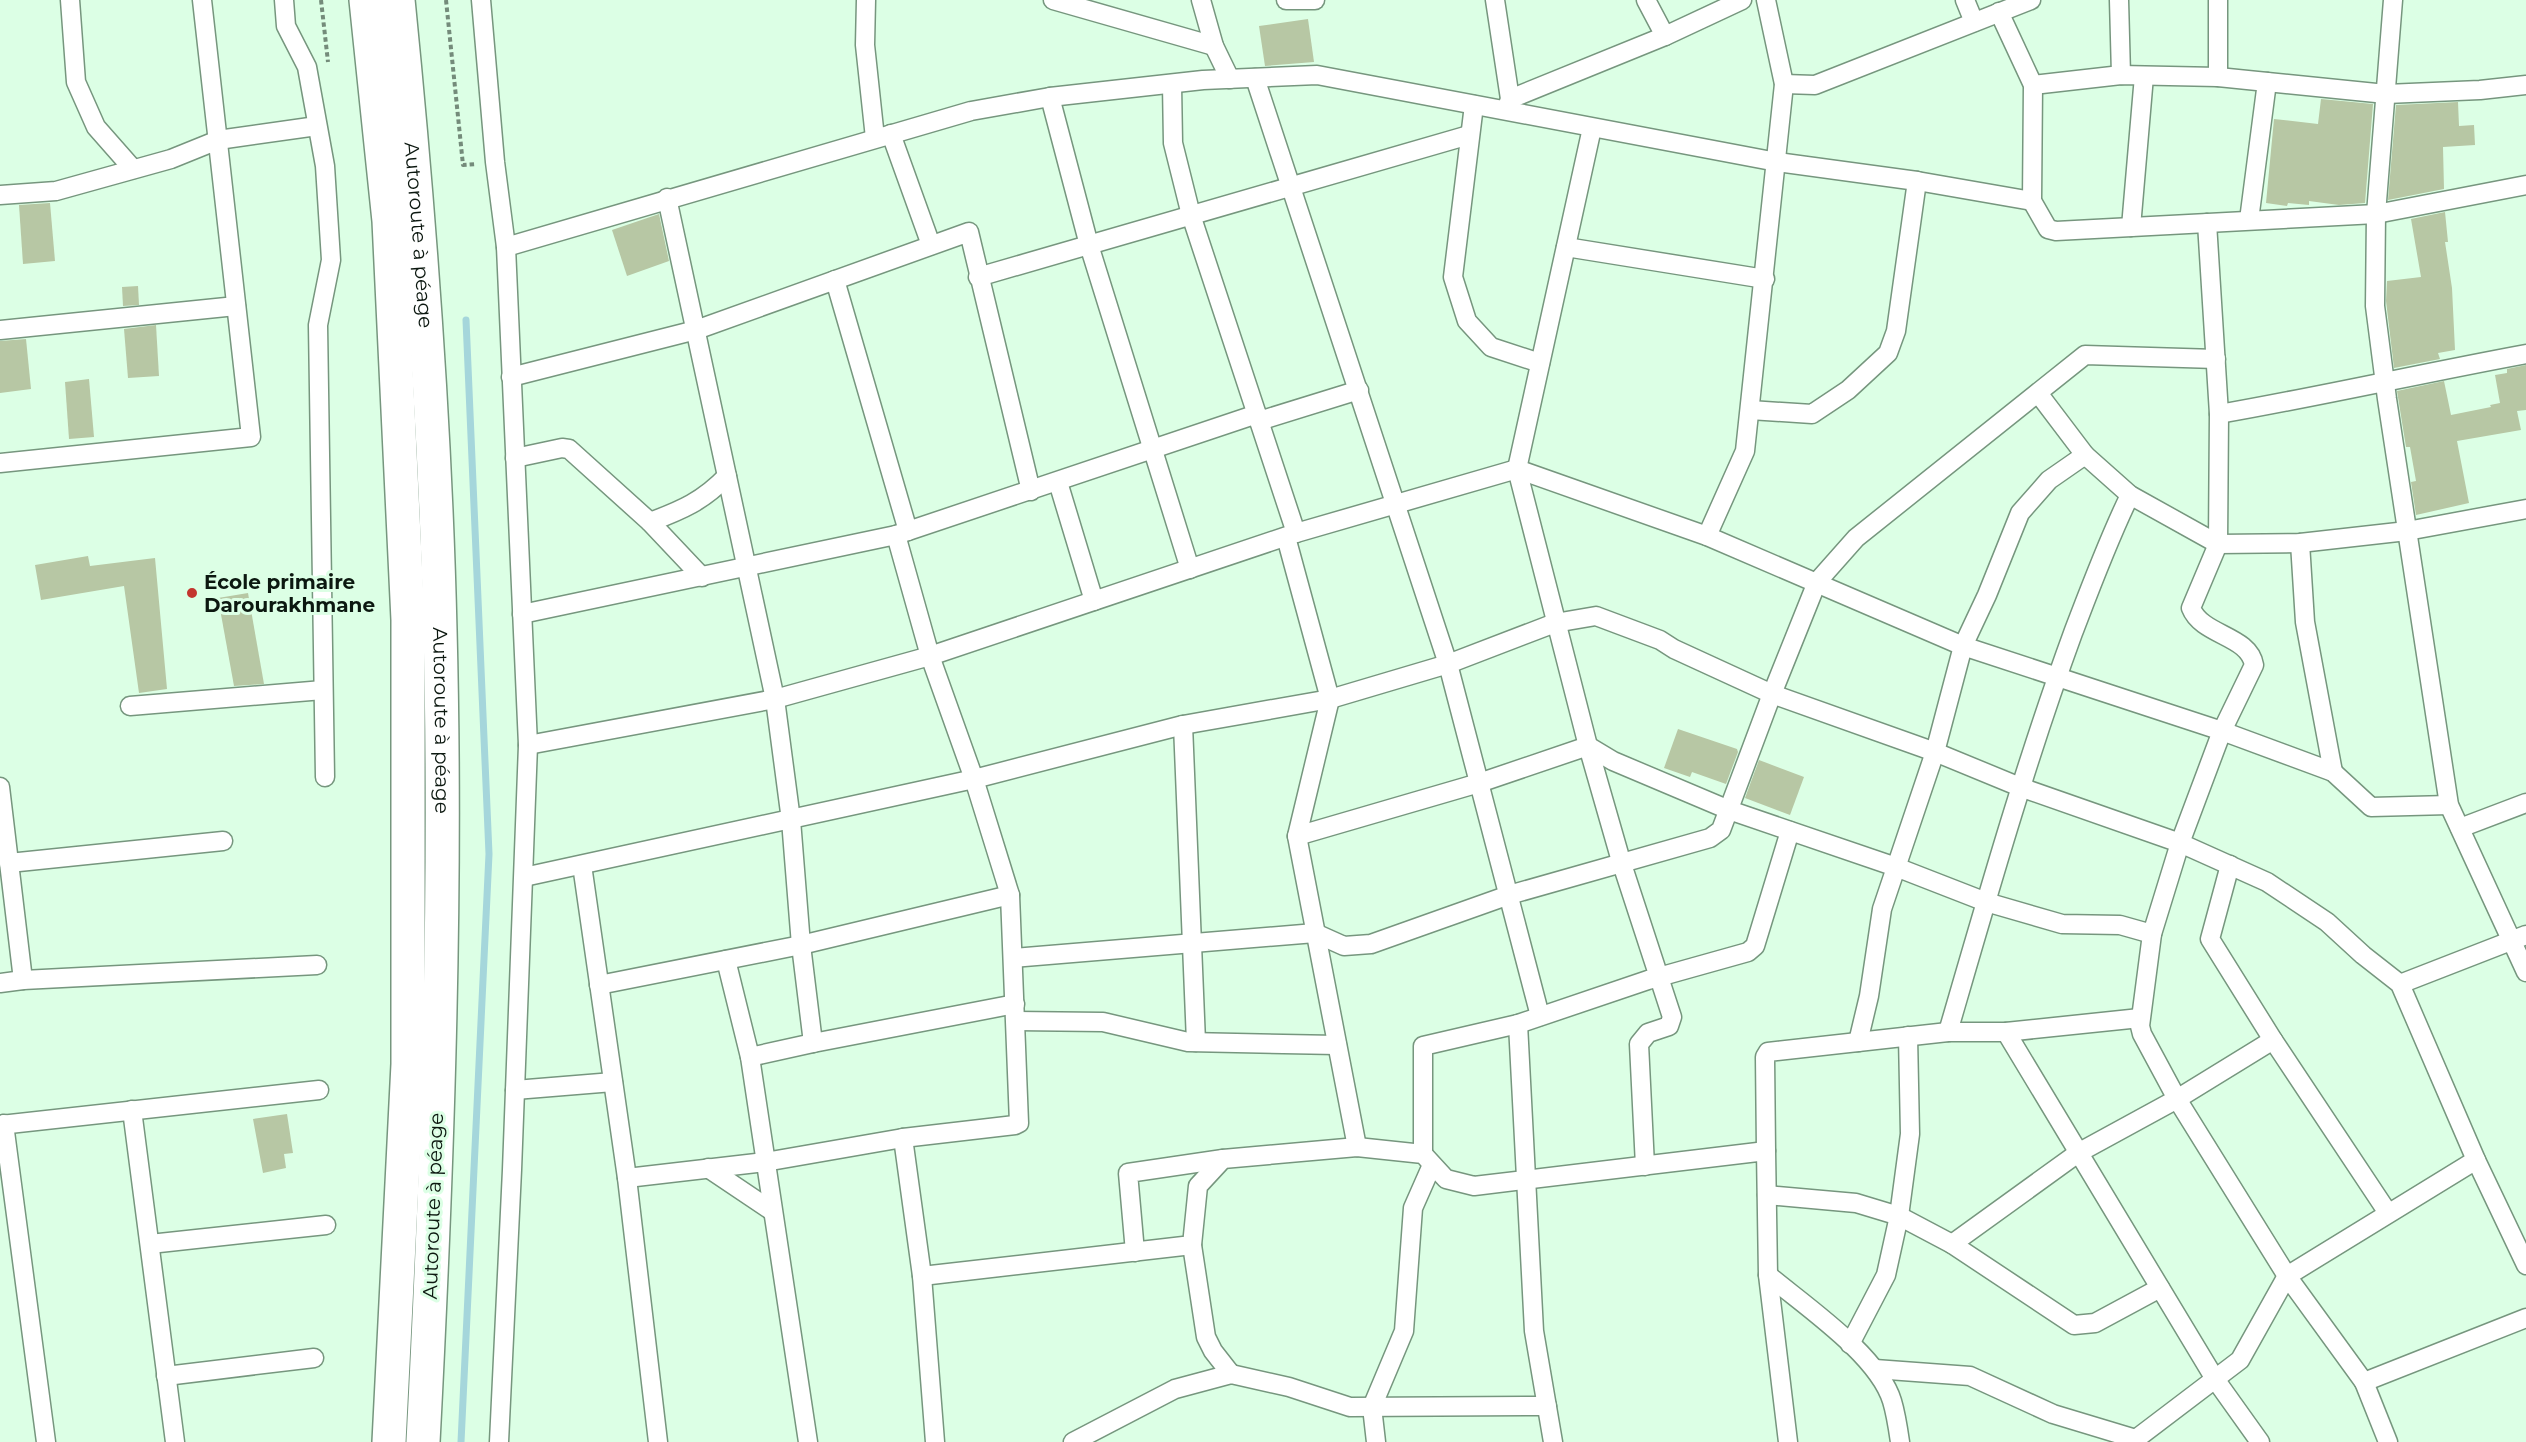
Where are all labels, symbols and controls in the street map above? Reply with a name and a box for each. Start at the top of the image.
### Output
street label: Autoroute à péage [399,141,438,329]
place label: École primaire Darourakhmane [204,570,375,617]
marker: École primaire Darourakhmane [185,586,199,600]
street label: Autoroute à péage [428,627,454,814]
street label: Autoroute à péage [418,1112,448,1300]

